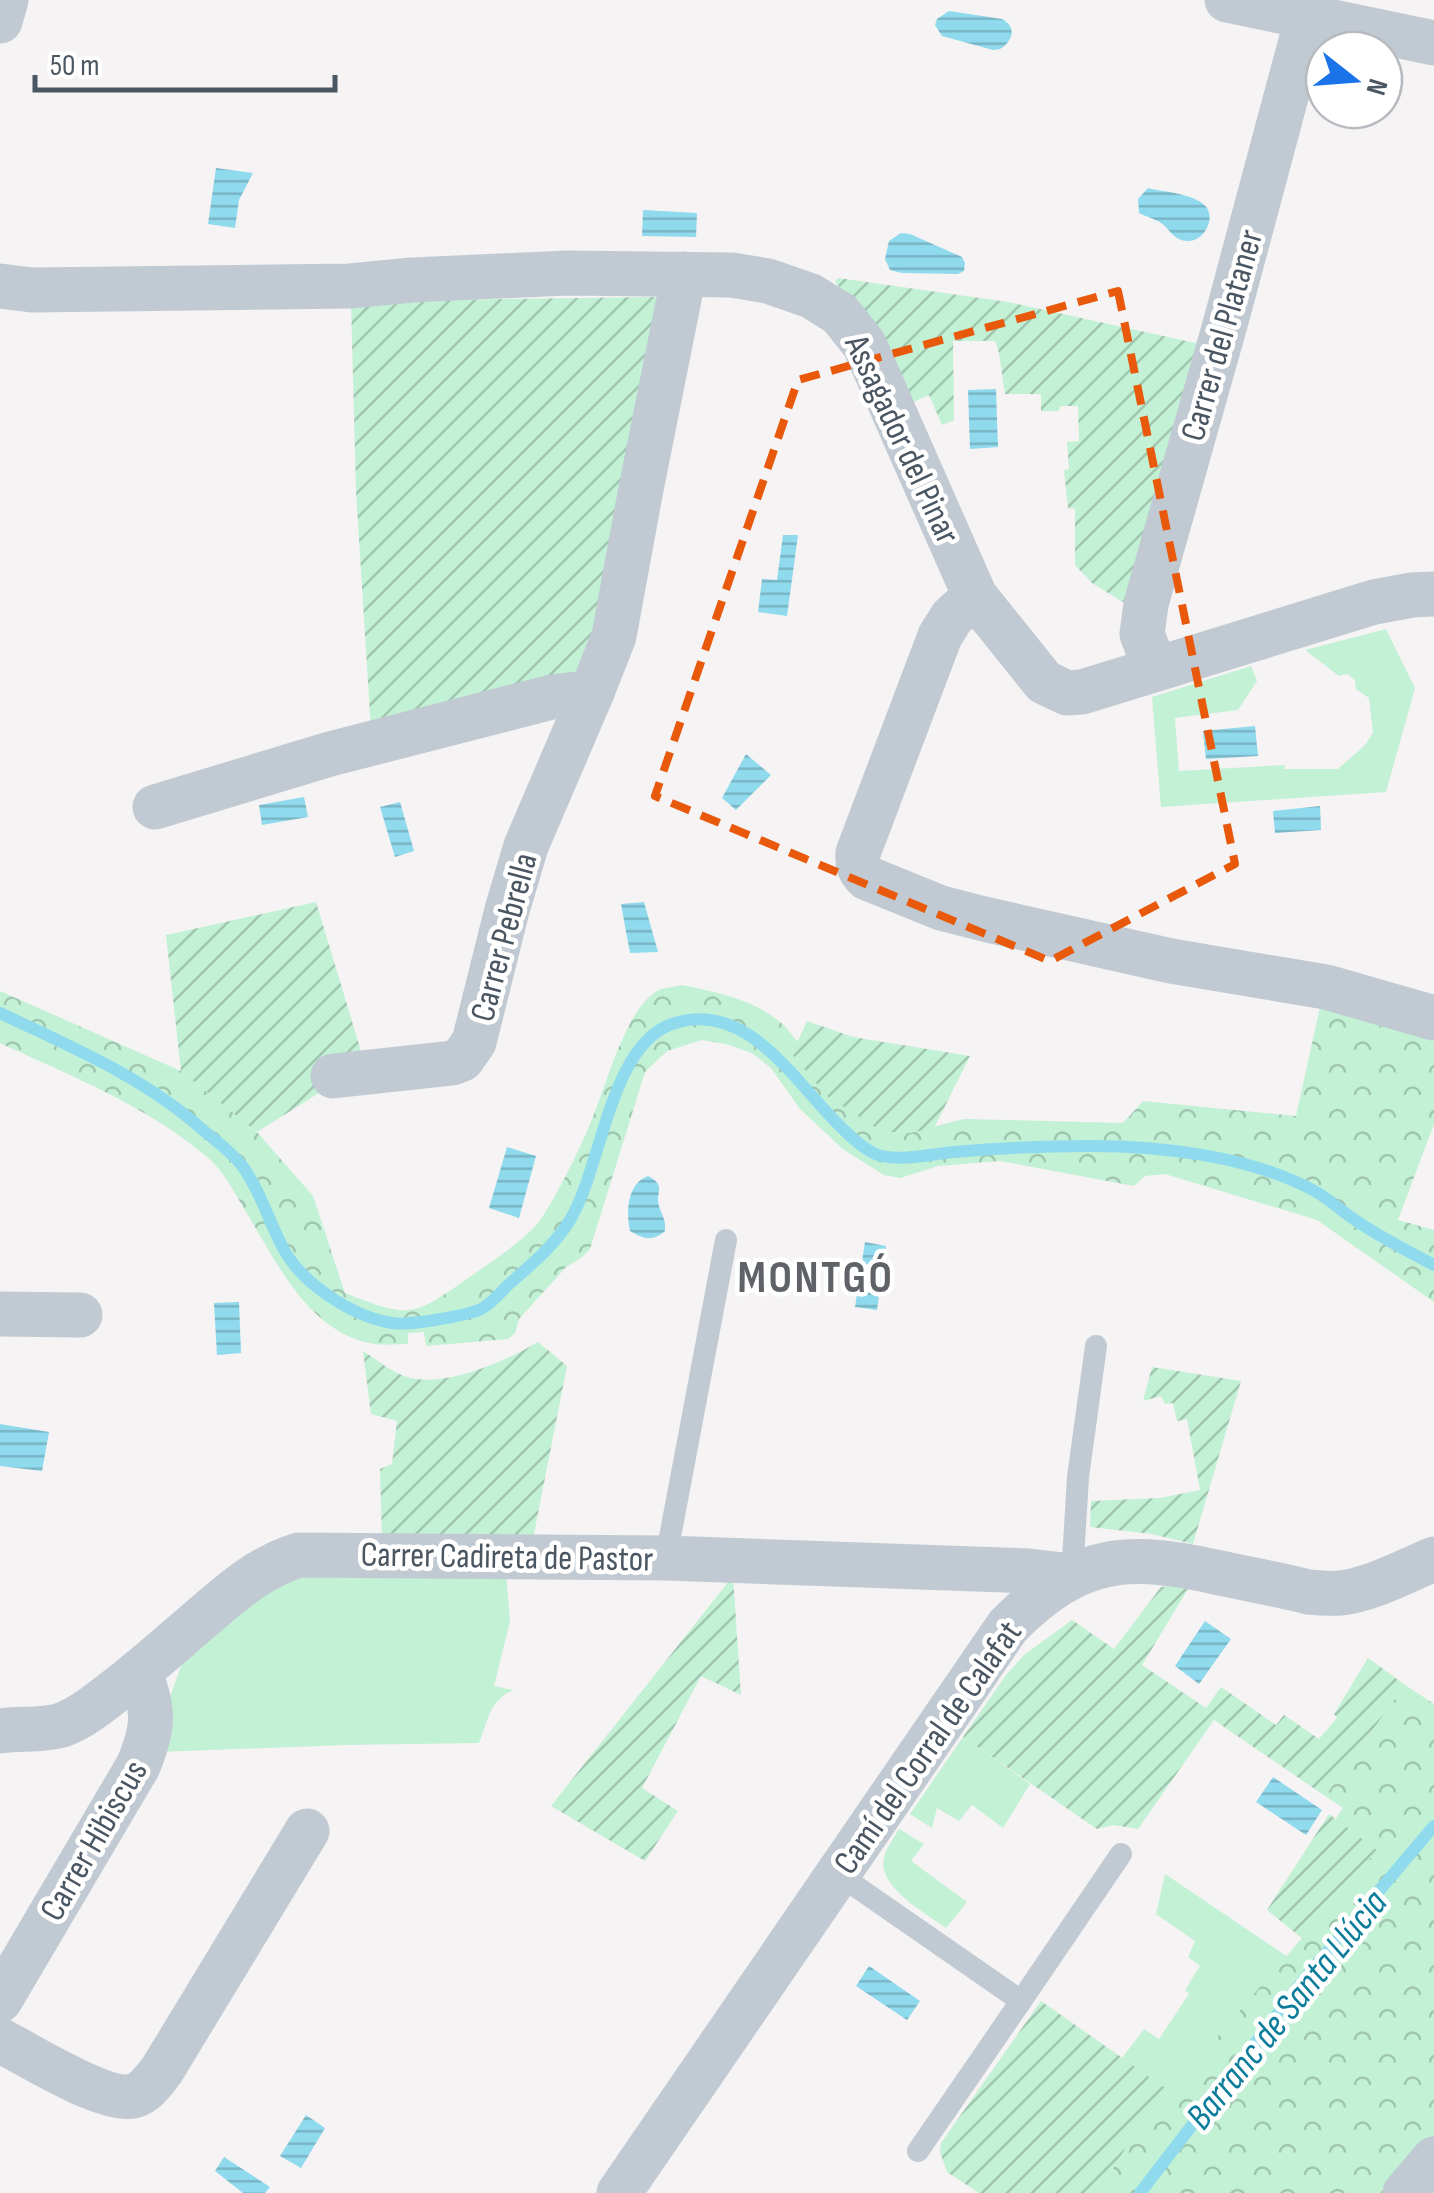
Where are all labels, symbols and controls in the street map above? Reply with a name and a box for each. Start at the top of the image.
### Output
scale bar [35,30,335,92]
north arrow [1304,30,1404,130]
text: 50 m [50,48,99,84]
text: N [1359,75,1394,99]
street label: Carrer del Plataner [1172,225,1273,446]
street label: Assagador del Pinar [834,327,969,551]
street label: Carrer Pebrella [461,849,548,1026]
district label: MONTGÓ [738,1251,894,1306]
street label: Carrer Cadireta de Pastor [360,1533,654,1582]
street label: Camí del Corral de Calafat [825,1613,1032,1883]
street label: Carrer Hibiscus [31,1753,157,1929]
water label: Barranc de Santa Llúcia [1177,1881,1397,2139]

